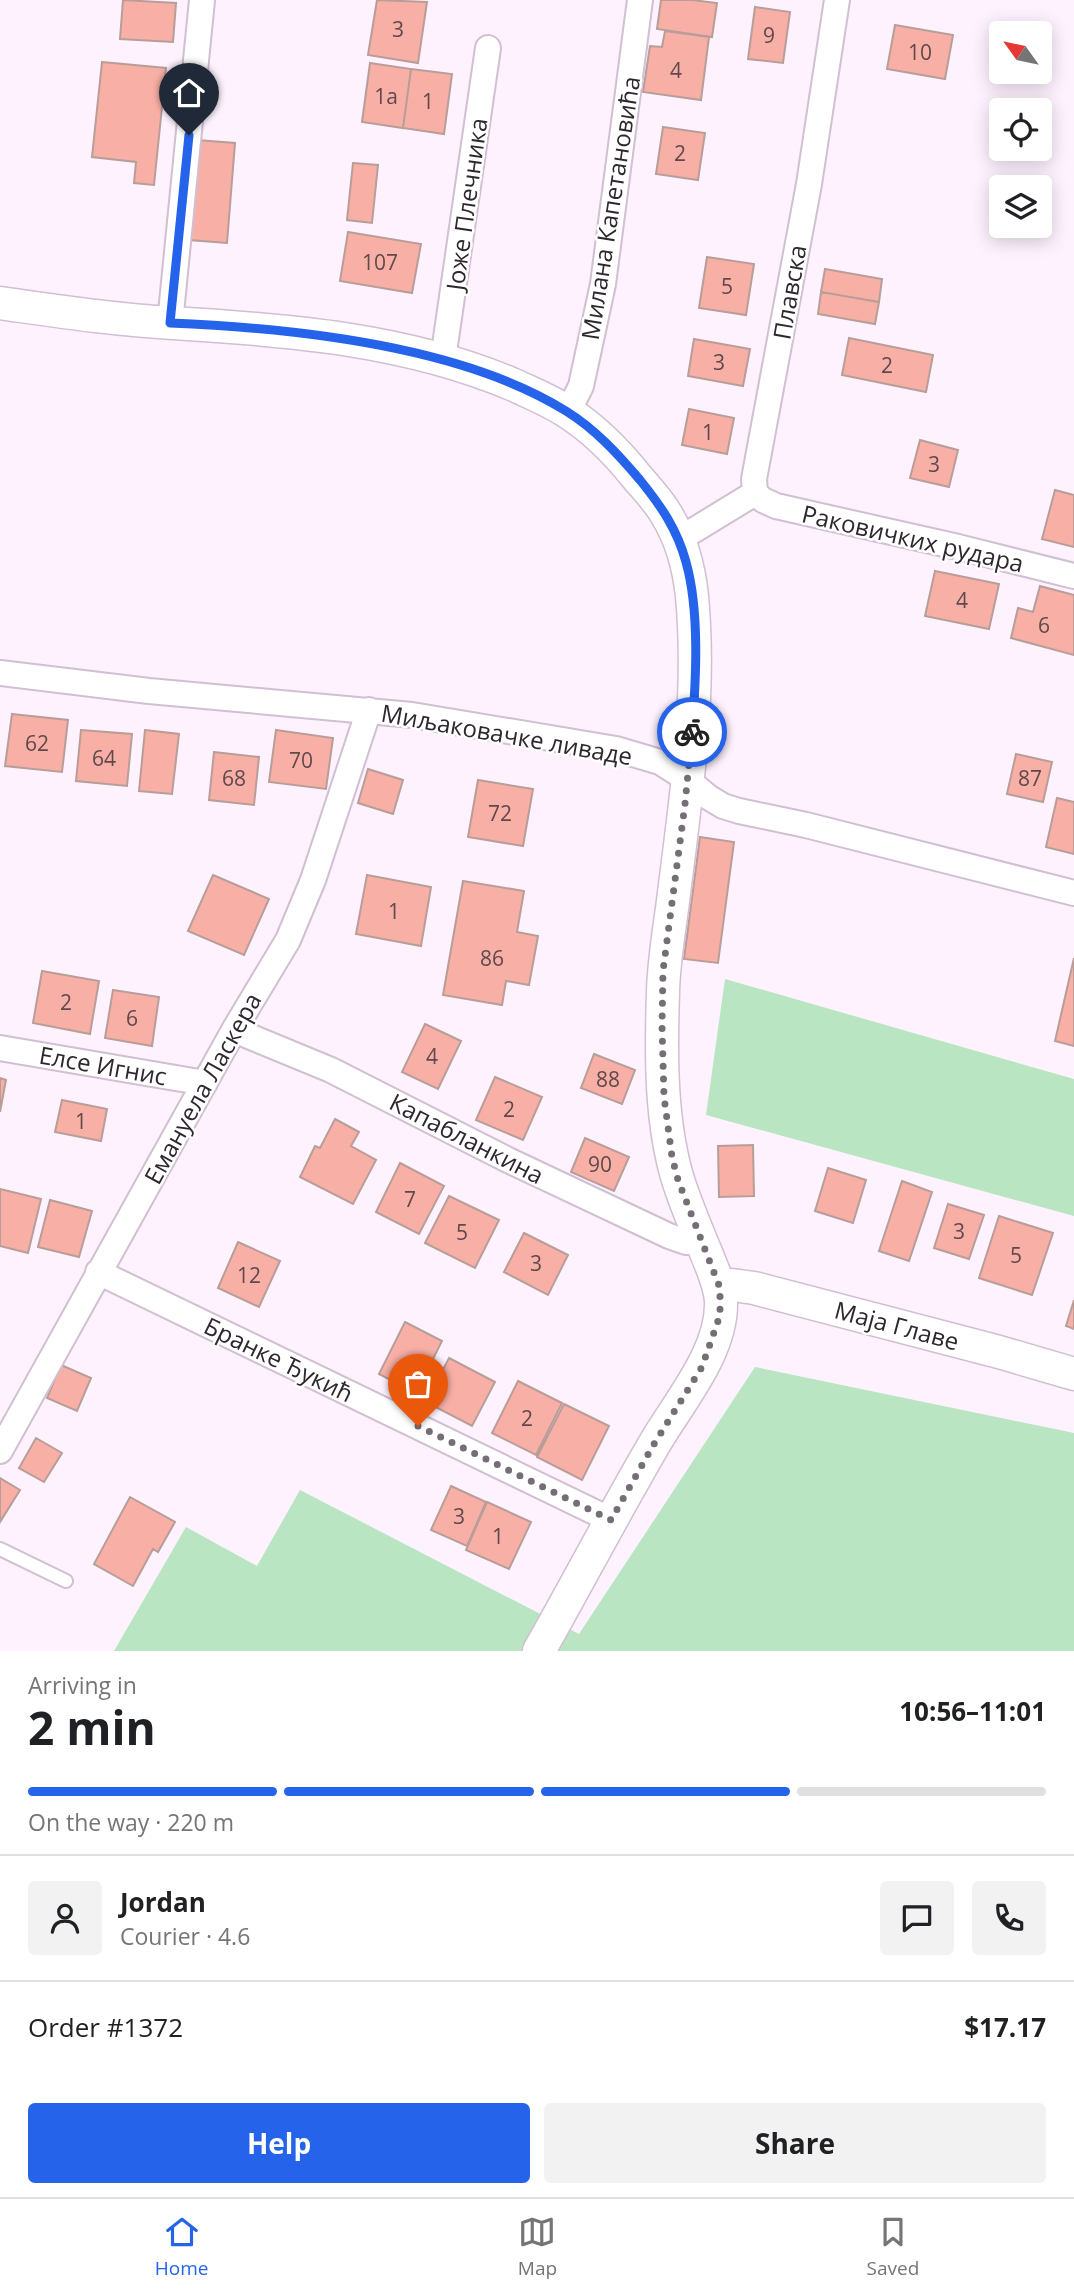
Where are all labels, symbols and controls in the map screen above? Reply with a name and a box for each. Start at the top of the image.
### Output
house number: 3 [392,15,404,43]
house number: 9 [763,21,775,49]
north arrow [989,21,1052,84]
map controls [989,21,1052,238]
house number: 10 [908,38,932,66]
house number: 4 [670,56,682,84]
pin [159,63,219,135]
icon: home [170,74,208,112]
street label: Милана Капетановића [573,74,647,342]
house number: 1a [374,82,398,110]
house number: 1 [422,87,434,115]
button: locate [989,98,1052,161]
street label: Јоже Плечника [437,116,494,294]
house number: 2 [674,139,686,167]
button: layers [989,175,1052,238]
street label: Плавска [764,242,814,342]
house number: 107 [362,248,398,276]
house number: 5 [721,272,733,300]
house number: 3 [713,348,725,376]
house number: 2 [881,351,893,379]
house number: 1 [702,418,714,446]
house number: 3 [928,450,940,478]
street label: Раковичких рудара [799,496,1027,580]
house number: 4 [956,586,968,614]
house number: 6 [1038,611,1050,639]
street label: Миљаковачке ливаде [379,696,635,772]
courier [657,697,727,767]
icon: bike [673,713,711,751]
house number: 62 [25,729,49,757]
house number: 64 [92,744,116,772]
house number: 70 [289,746,313,774]
house number: 68 [222,764,246,792]
house number: 87 [1018,764,1042,792]
house number: 72 [488,799,512,827]
house number: 1 [388,897,400,925]
house number: 86 [480,944,504,972]
street label: Емануела Ласкера [136,986,268,1190]
house number: 2 [60,988,72,1016]
house number: 6 [126,1004,138,1032]
street label: Елсе Игнис [37,1038,169,1092]
house number: 4 [426,1042,438,1070]
house number: 88 [596,1065,620,1093]
street label: Капабланкина [384,1085,550,1191]
house number: 2 [503,1095,515,1123]
house number: 1 [75,1107,87,1135]
house number: 90 [588,1150,612,1178]
house number: 7 [404,1185,416,1213]
house number: 3 [953,1217,965,1245]
house number: 5 [456,1218,468,1246]
house number: 5 [1010,1241,1022,1269]
house number: 3 [530,1249,542,1277]
house number: 12 [237,1261,261,1289]
street label: Маја Главе [831,1293,963,1357]
street label: Бранке Ђукић [199,1309,359,1409]
pin [388,1354,448,1426]
icon: bag [399,1365,437,1403]
house number: 2 [521,1404,533,1432]
house number: 3 [453,1502,465,1530]
house number: 1 [492,1522,504,1550]
text: Arriving in [28,1669,137,1701]
text: 10:56–11:01 [899,1693,1046,1729]
text: 2 min [28,1696,156,1758]
text: On the way · 220 m [28,1806,234,1838]
button: person [28,1881,102,1955]
button: chat [880,1881,954,1955]
button: phone [972,1881,1046,1955]
text: Jordan [120,1884,206,1920]
text: Courier · 4.6 [120,1920,250,1952]
text: Order #1372 [28,2009,183,2045]
text: $17.17 [964,2009,1046,2045]
button: Help [28,2103,530,2183]
button: Share [544,2103,1046,2183]
tab: Home [155,2213,208,2281]
tab: Map [518,2213,557,2281]
tab: Saved [867,2213,919,2281]

